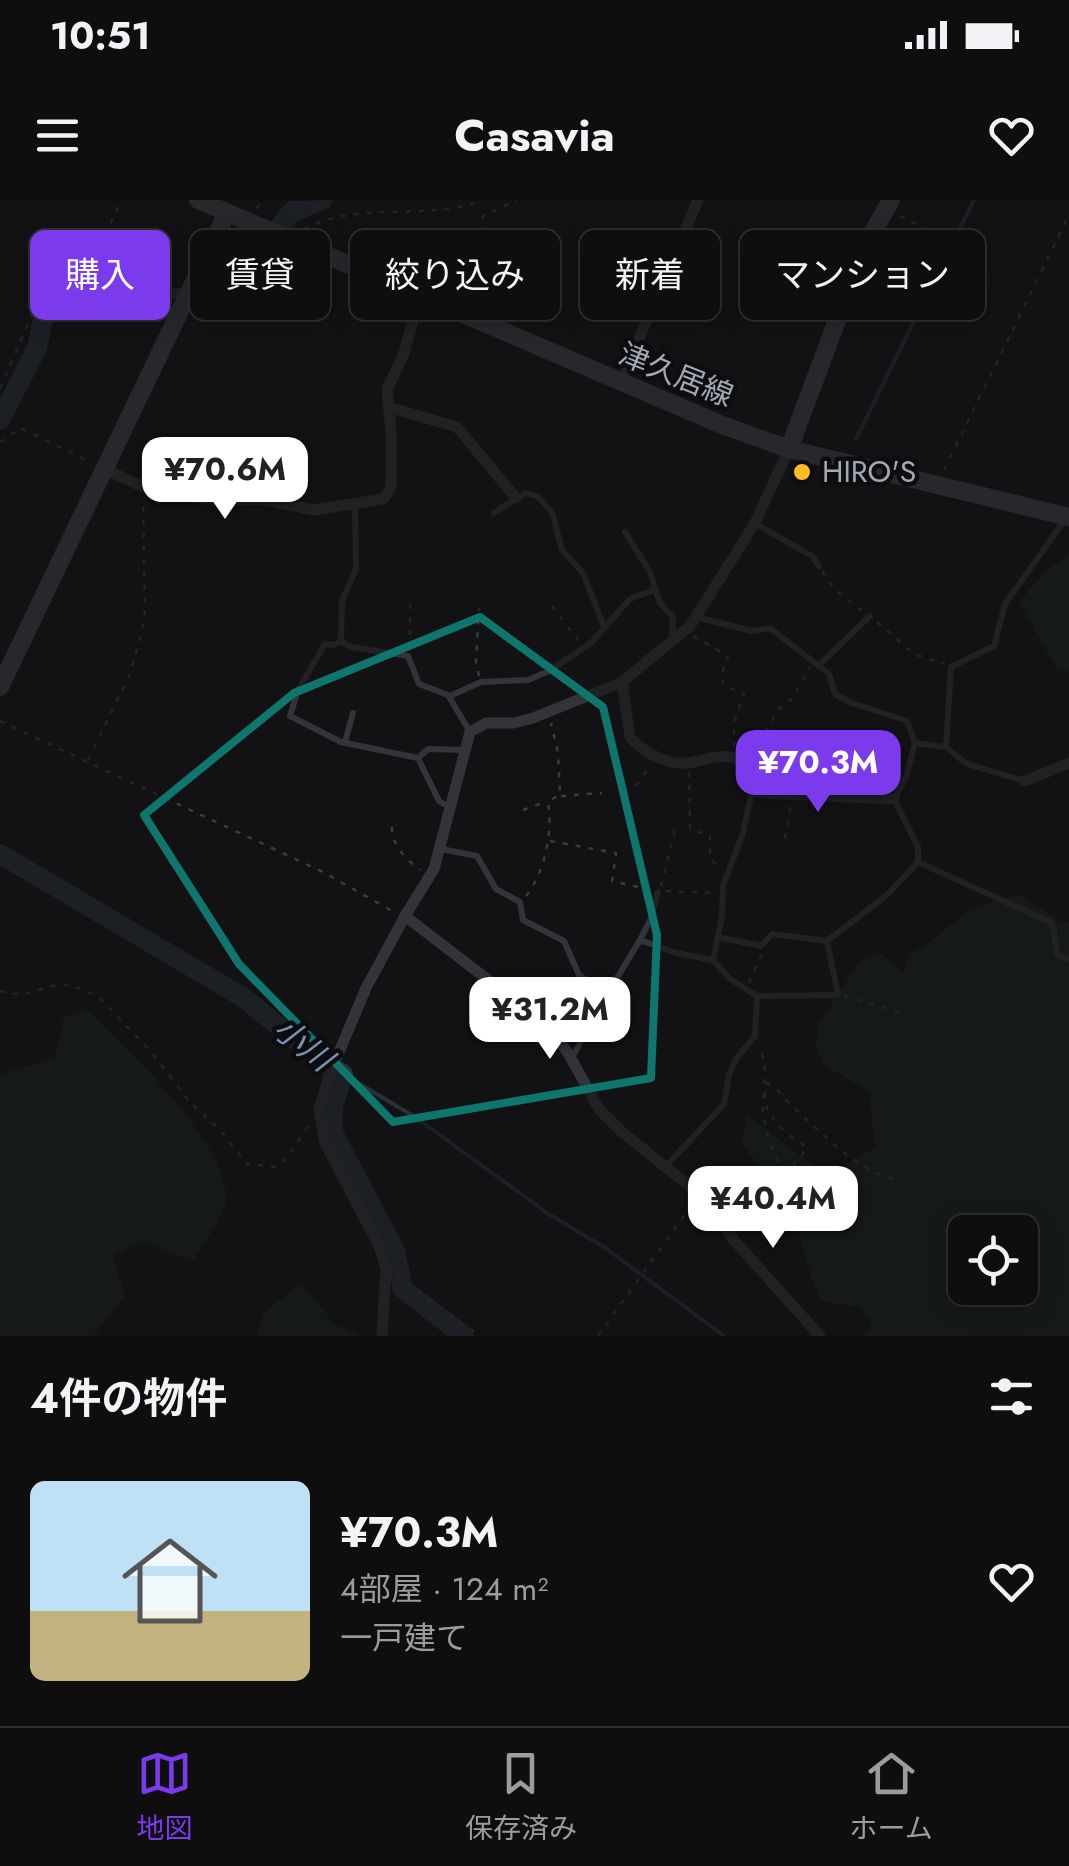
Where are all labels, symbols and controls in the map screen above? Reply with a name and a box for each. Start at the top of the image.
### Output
text: 10:51 [50,8,151,63]
text: Casavia [454,103,615,168]
icon: menu [30,108,85,163]
icon: heart [984,108,1039,163]
chip: 購入 [30,230,170,320]
chip: 賃貸 [190,230,330,320]
chip: 絞り込み [350,230,560,320]
chip: 新着 [580,230,720,320]
chip: マンション [740,230,985,320]
street label: 津久居線 [613,332,740,417]
pin: ¥70.6M [144,437,306,522]
text: ¥70.6M [164,446,286,492]
place label: HIRO'S [822,450,916,493]
marker: HIRO'S [791,461,813,483]
pin: ¥70.3M [737,730,899,815]
text: ¥70.3M [758,739,878,785]
pin: ¥31.2M [469,977,631,1062]
text: ¥31.2M [491,986,609,1032]
water label: 小川 [264,1006,345,1084]
pin: ¥40.4M [692,1166,854,1251]
text: ¥40.4M [710,1175,836,1221]
map controls [948,1215,1038,1305]
button: locate [948,1215,1038,1305]
text: 4件の物件 [30,1368,227,1429]
icon: filters [984,1369,1039,1424]
text: ¥70.3M [340,1502,498,1563]
icon: home [110,1521,230,1641]
icon: heart [984,1554,1039,1609]
text: 4部屋 · 124 m² [340,1566,548,1612]
text: 一戸建て [340,1615,468,1661]
tab: 地図 [136,1746,192,1849]
tab: 保存済み [465,1746,577,1849]
tab: ホーム [850,1746,933,1849]

